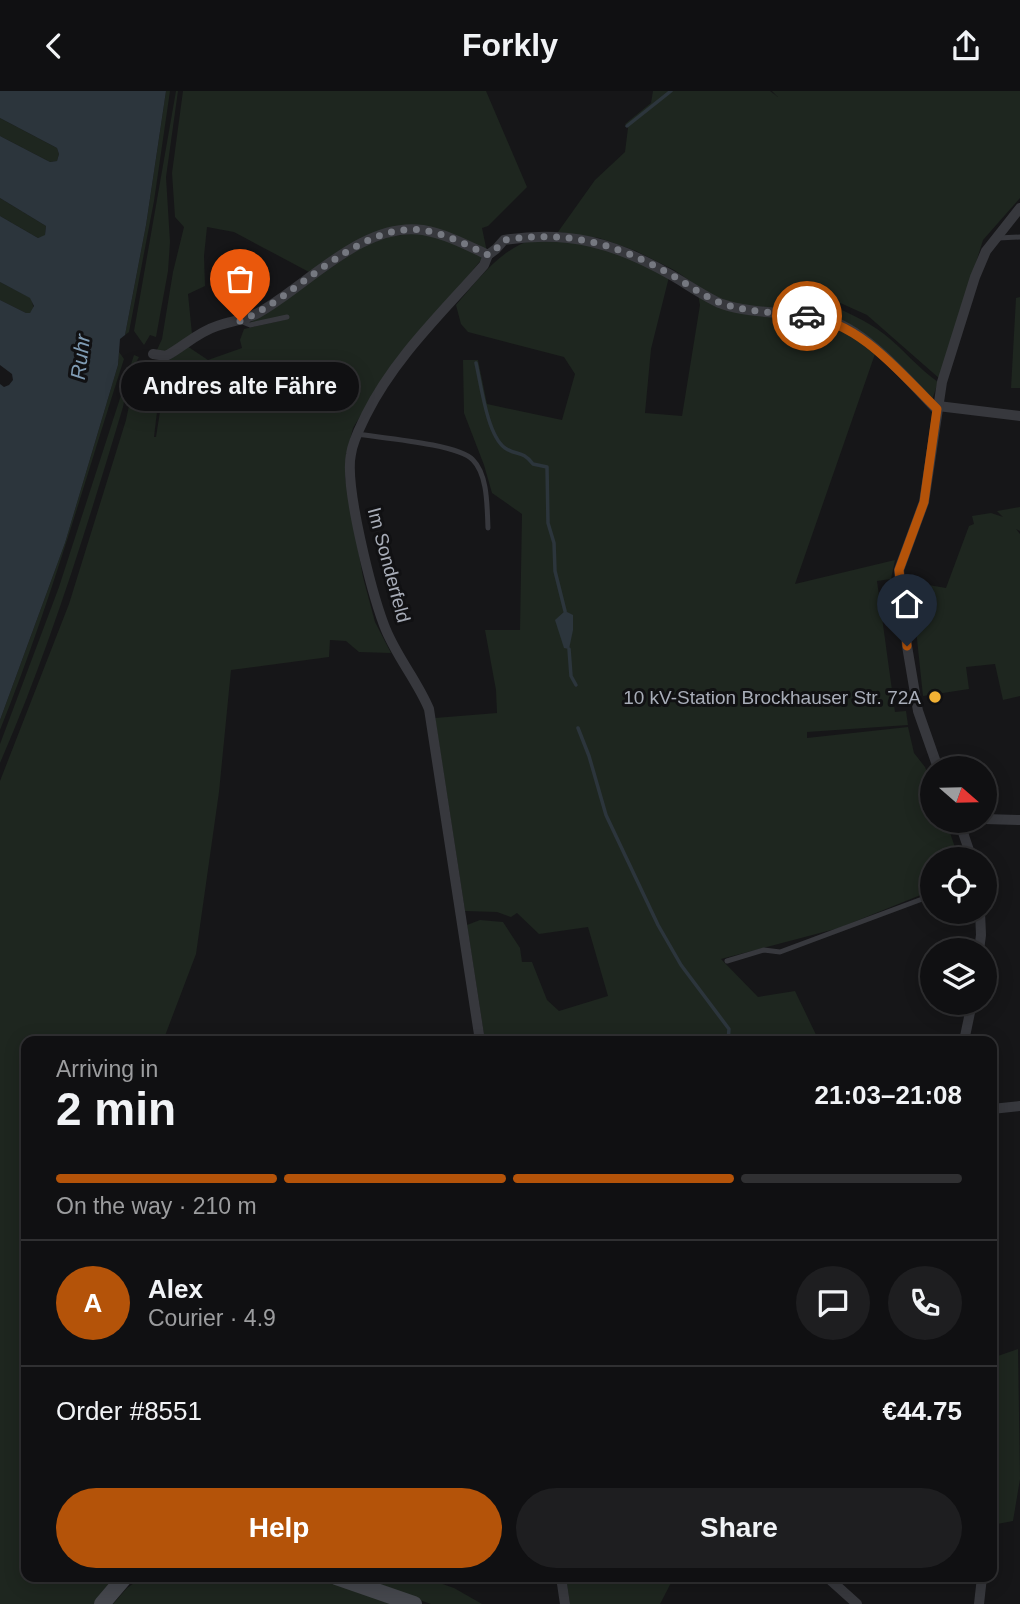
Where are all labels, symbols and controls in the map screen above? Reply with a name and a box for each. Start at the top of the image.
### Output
icon: back [35,27,73,65]
text: Forkly [462,27,558,63]
icon: share [947,27,985,65]
pin [210,249,270,321]
icon: bag [221,260,259,298]
courier [772,281,842,351]
icon: car [788,297,826,335]
water label: Ruhr [66,332,94,381]
callout: Andres alte Fähre [121,363,359,412]
text: Andres alte Fähre [143,373,337,399]
street label: Im Sonderfeld [364,505,414,625]
pin [877,574,937,646]
icon: home [888,585,926,623]
place label: 10 kV-Station Brockhauser Str. 72A [623,687,921,708]
marker: 10 kV-Station Brockhauser Str. 72A [927,689,943,705]
north arrow [920,756,998,833]
map controls [920,756,997,1015]
button: locate [920,847,997,924]
button: layers [920,938,997,1015]
text: Arriving in [56,1056,158,1082]
text: 21:03–21:08 [815,1080,962,1110]
text: 2 min [56,1083,176,1135]
text: On the way · 210 m [56,1193,257,1219]
button: chat [796,1266,870,1340]
button: phone [888,1266,962,1340]
text: Alex [148,1274,203,1304]
text: A [84,1288,102,1318]
text: Courier · 4.9 [148,1305,276,1331]
text: Order #8551 [56,1396,202,1426]
text: €44.75 [882,1396,962,1426]
button: Help [56,1488,502,1568]
button: Share [516,1488,962,1568]

